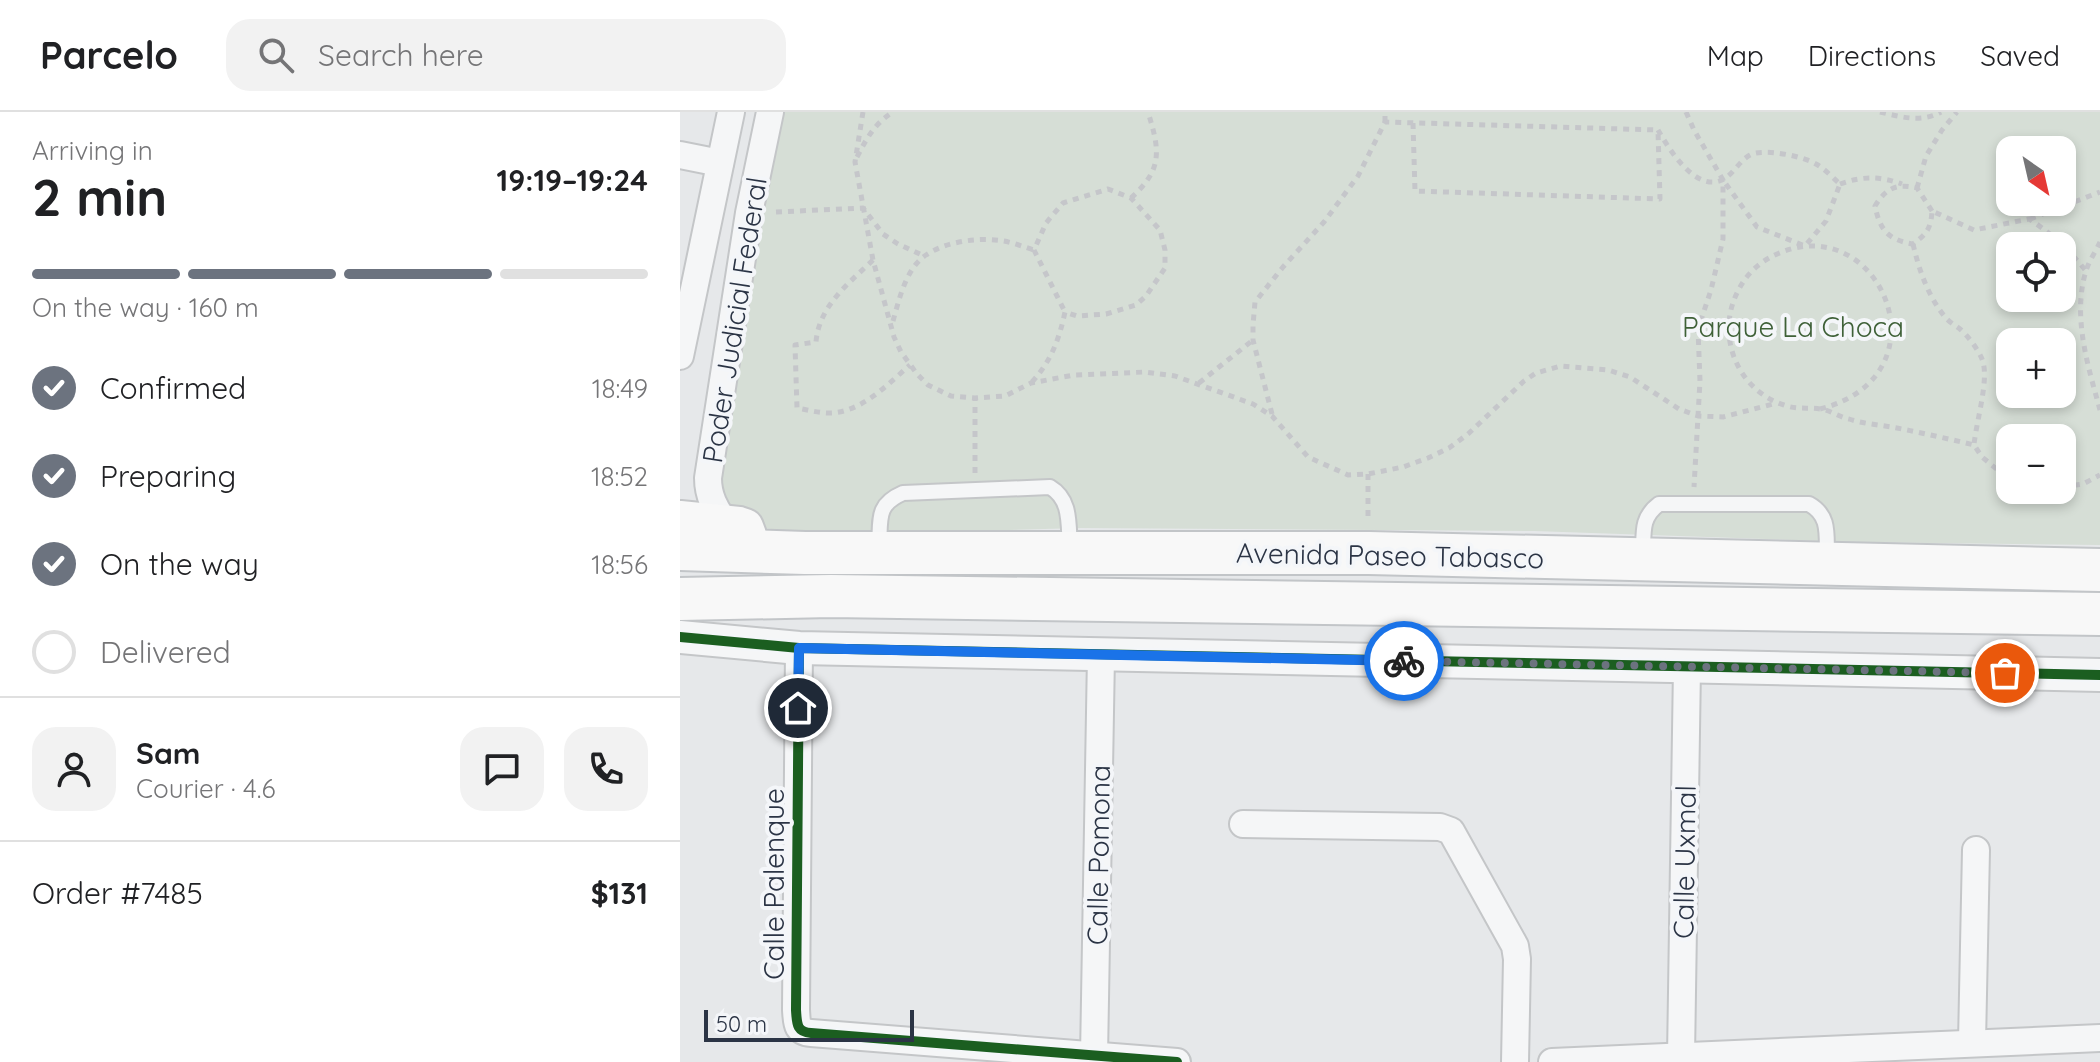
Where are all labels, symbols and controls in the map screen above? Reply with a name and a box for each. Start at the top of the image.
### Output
search box [226,19,786,91]
text: Parcelo [40,31,178,79]
icon: search [254,33,298,77]
text: Search here [318,36,484,74]
text: Map [1707,38,1764,73]
text: Directions [1808,38,1936,73]
text: Saved [1980,38,2060,73]
text: Arriving in [32,134,153,167]
north arrow [1996,136,2076,216]
map controls [1996,136,2076,504]
text: 19:19–19:24 [497,161,648,199]
text: 2 min [32,164,167,229]
street label: Poder Judicial Federal [694,175,774,465]
button: locate [1996,232,2076,312]
text: On the way · 160 m [32,291,259,324]
park label: Parque La Choca [1682,309,1904,344]
button: + [1996,328,2076,408]
icon: check [32,366,76,410]
text: Confirmed [100,369,246,407]
text: 18:49 [592,372,648,405]
button: − [1996,424,2076,504]
icon: check [32,454,76,498]
text: Preparing [100,457,236,495]
text: 18:52 [591,460,648,493]
street label: Avenida Paseo Tabasco [1236,535,1544,575]
icon: check [32,542,76,586]
text: On the way [100,545,259,583]
text: 18:56 [591,548,648,581]
courier [1364,621,1444,701]
text: Delivered [100,633,231,671]
icon: bike [1382,639,1426,683]
pin [1971,639,2039,707]
icon: bag [1983,651,2027,695]
pin [764,674,832,742]
icon: home [776,686,820,730]
button: person [32,727,116,811]
button: chat [460,727,544,811]
button: phone [564,727,648,811]
text: Sam [136,734,200,772]
street label: Calle Pomona [1079,765,1117,945]
text: Courier · 4.6 [136,772,275,805]
street label: Calle Uxmal [1665,785,1703,939]
street label: Calle Palenque [756,788,791,980]
text: Order #7485 [32,874,203,912]
text: $131 [591,874,648,912]
scale bar [704,1006,914,1042]
text: 50 m [716,1010,767,1038]

